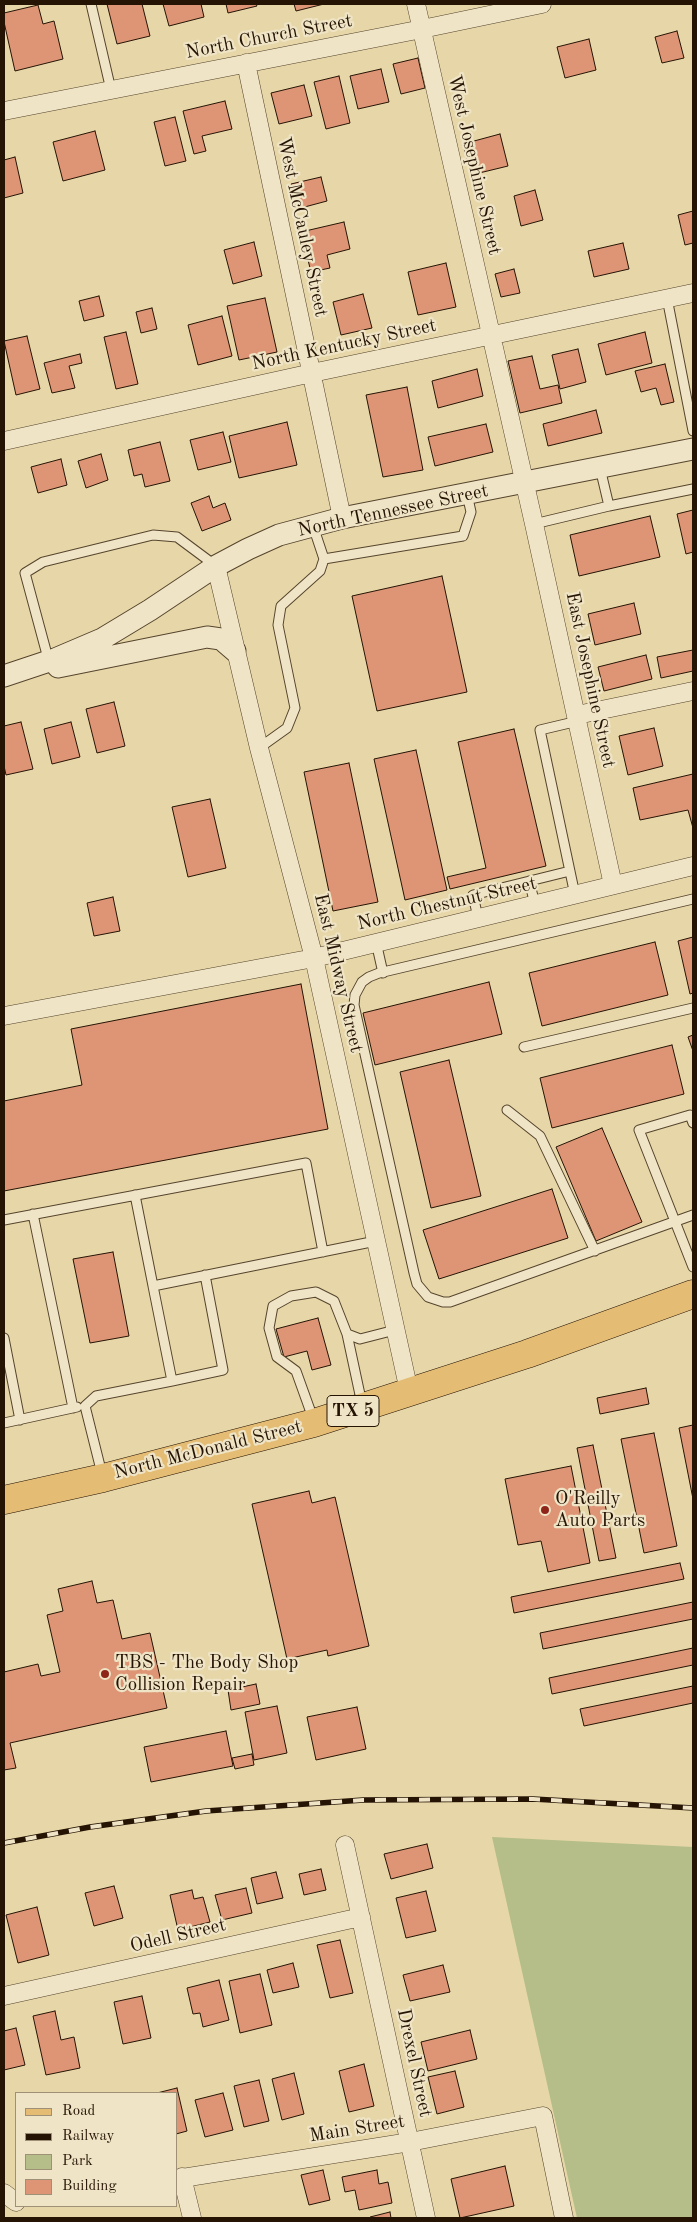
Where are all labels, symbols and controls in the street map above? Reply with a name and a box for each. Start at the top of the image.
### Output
street label: North Church Street [184,10,354,64]
street label: West Josephine Street [442,73,506,257]
street label: West McCauley Street [272,135,332,319]
street label: North Kentucky Street [250,314,438,376]
street label: North Tennessee Street [296,480,490,542]
street label: East Josephine Street [560,590,620,770]
street label: North Chestnut Street [355,872,539,936]
street label: East Midway Street [309,891,367,1055]
road number: TX 5 [327,1395,379,1426]
street label: North McDonald Street [112,1416,304,1484]
place label: O'Reilly Auto Parts [555,1488,645,1532]
marker: O'Reilly Auto Parts [539,1504,551,1516]
place label: TBS - The Body Shop Collision Repair [115,1652,298,1696]
marker: TBS - The Body Shop Collision Repair [99,1668,111,1680]
street label: Odell Street [128,1914,228,1958]
street label: Drexel Street [391,2007,437,2119]
legend [15,2092,178,2207]
text: Road [62,2104,95,2119]
street label: Main Street [308,2110,406,2148]
text: Railway [62,2129,115,2144]
text: Park [62,2154,93,2169]
text: Building [62,2179,117,2194]

